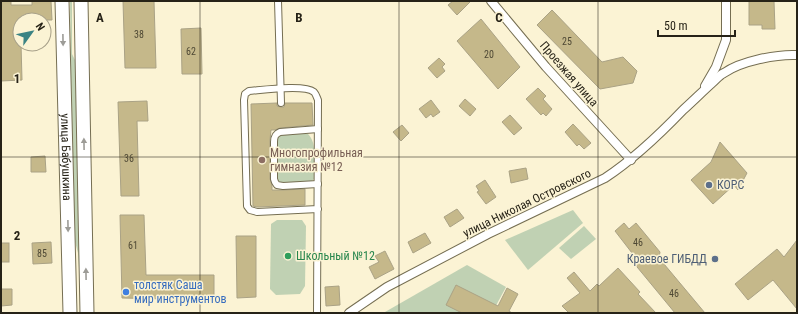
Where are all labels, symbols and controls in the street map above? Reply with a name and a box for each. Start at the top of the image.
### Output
text: A [96,10,104,25]
text: B [295,10,303,25]
text: C [495,10,503,25]
north arrow [12,12,52,52]
scale bar [658,12,735,38]
text: 50 m [664,19,688,33]
text: N [33,20,47,33]
house number: 38 [134,29,144,40]
one-way arrow [60,34,67,46]
house number: 25 [562,36,572,47]
street label: Проезжая улица [537,39,601,110]
house number: 62 [186,46,196,57]
house number: 20 [484,49,494,60]
text: 1 [14,71,20,86]
street label: улица Бабушкина [58,113,74,201]
one-way arrow [81,137,87,150]
place label: Многопрофильная гимназия №12 [270,146,363,174]
house number: 36 [124,153,134,164]
marker: Многопрофильная гимназия №12 [257,155,267,165]
street label: улица Николая Островского [461,166,593,240]
place label: КОРС [717,178,744,192]
marker: КОРС [704,180,714,190]
one-way arrow [65,220,71,233]
text: 2 [14,228,21,243]
house number: 46 [633,237,643,248]
house number: 61 [128,240,138,251]
house number: 85 [37,248,47,259]
place label: Школьный №12 [296,249,375,263]
marker: Школьный №12 [283,251,293,261]
place label: Краевое ГИБДД [627,252,707,266]
marker: Краевое ГИБДД [710,254,720,264]
one-way arrow [83,267,89,280]
place label: толстяк Саша мир инструментов [134,278,227,306]
marker: толстяк Саша мир инструментов [121,287,131,297]
house number: 46 [669,288,679,299]

